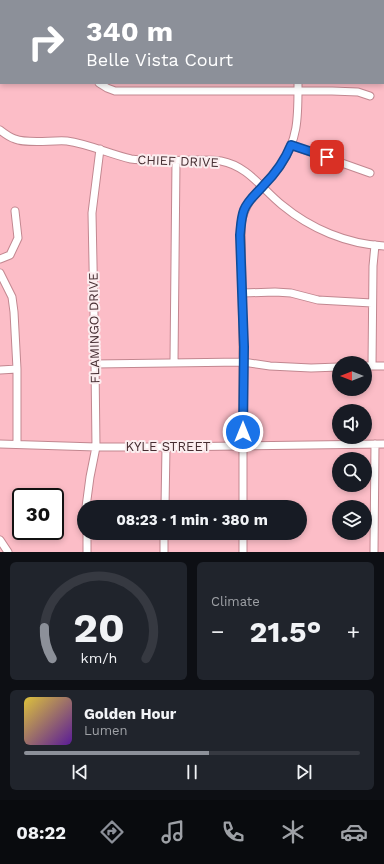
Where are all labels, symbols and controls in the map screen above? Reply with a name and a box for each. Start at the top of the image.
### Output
text: 340 m [86,15,173,48]
icon: right [20,16,72,68]
text: Belle Vista Court [86,49,233,70]
pin [310,140,344,174]
icon: arrive [316,146,338,168]
street label: CHIEF DRIVE [137,152,219,170]
street label: FLAMINGO DRIVE [86,272,102,384]
north arrow [332,356,372,396]
map controls [332,356,372,540]
button: sound [332,404,372,444]
position arrow [222,411,264,453]
street label: KYLE STREET [125,439,211,454]
button: search [332,452,372,492]
speed limit sign: 30 [12,488,64,540]
button: layers [332,500,372,540]
text: 08:23 · 1 min · 380 m [116,511,268,529]
text: Climate [211,594,260,609]
text: 20 [73,603,124,652]
text: 21.5° [250,614,321,649]
text: − [211,619,224,644]
text: + [347,619,360,644]
text: km/h [80,650,117,666]
text: Golden Hour [84,705,176,723]
text: Lumen [84,723,128,738]
icon: previous [69,761,91,783]
icon: pause [181,761,203,783]
icon: next [293,761,315,783]
icon: directions [98,818,126,846]
icon: music [159,818,187,846]
icon: phone [219,818,247,846]
icon: climate [279,818,307,846]
icon: car [340,818,368,846]
text: 08:22 [16,822,66,843]

